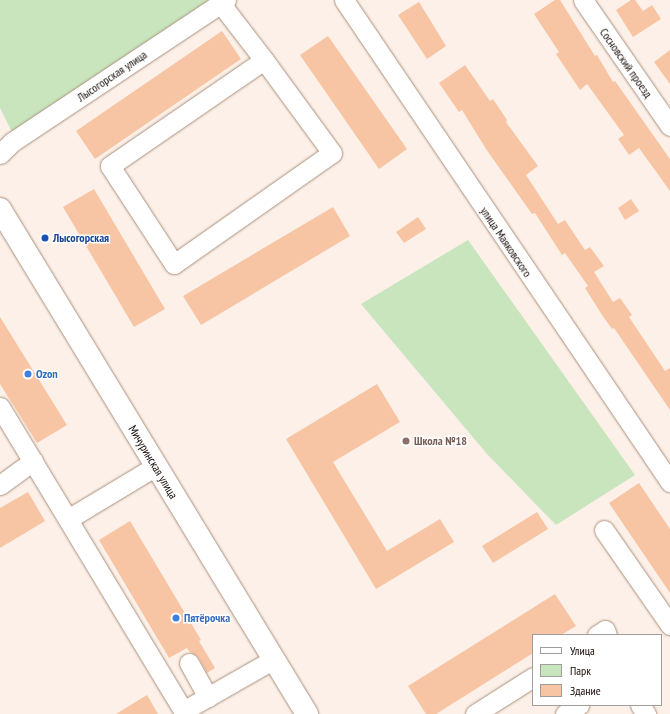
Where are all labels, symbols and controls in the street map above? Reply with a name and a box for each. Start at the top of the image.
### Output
street label: Сосновский проезд [597,25,655,101]
street label: Лысогорская улица [74,47,150,105]
street label: улица Маяковского [477,204,535,280]
place label: Лысогорская [53,231,109,245]
marker: Лысогорская [40,233,50,243]
place label: Ozon [36,367,58,381]
marker: Ozon [23,369,33,379]
street label: Мичуринская улица [125,423,181,501]
place label: Школа №18 [414,434,467,448]
marker: Школа №18 [401,436,411,446]
place label: Пятёрочка [184,611,230,625]
marker: Пятёрочка [171,613,181,623]
legend [532,634,662,706]
text: Улица [570,643,595,658]
text: Парк [570,663,591,678]
text: Здание [570,683,601,698]

